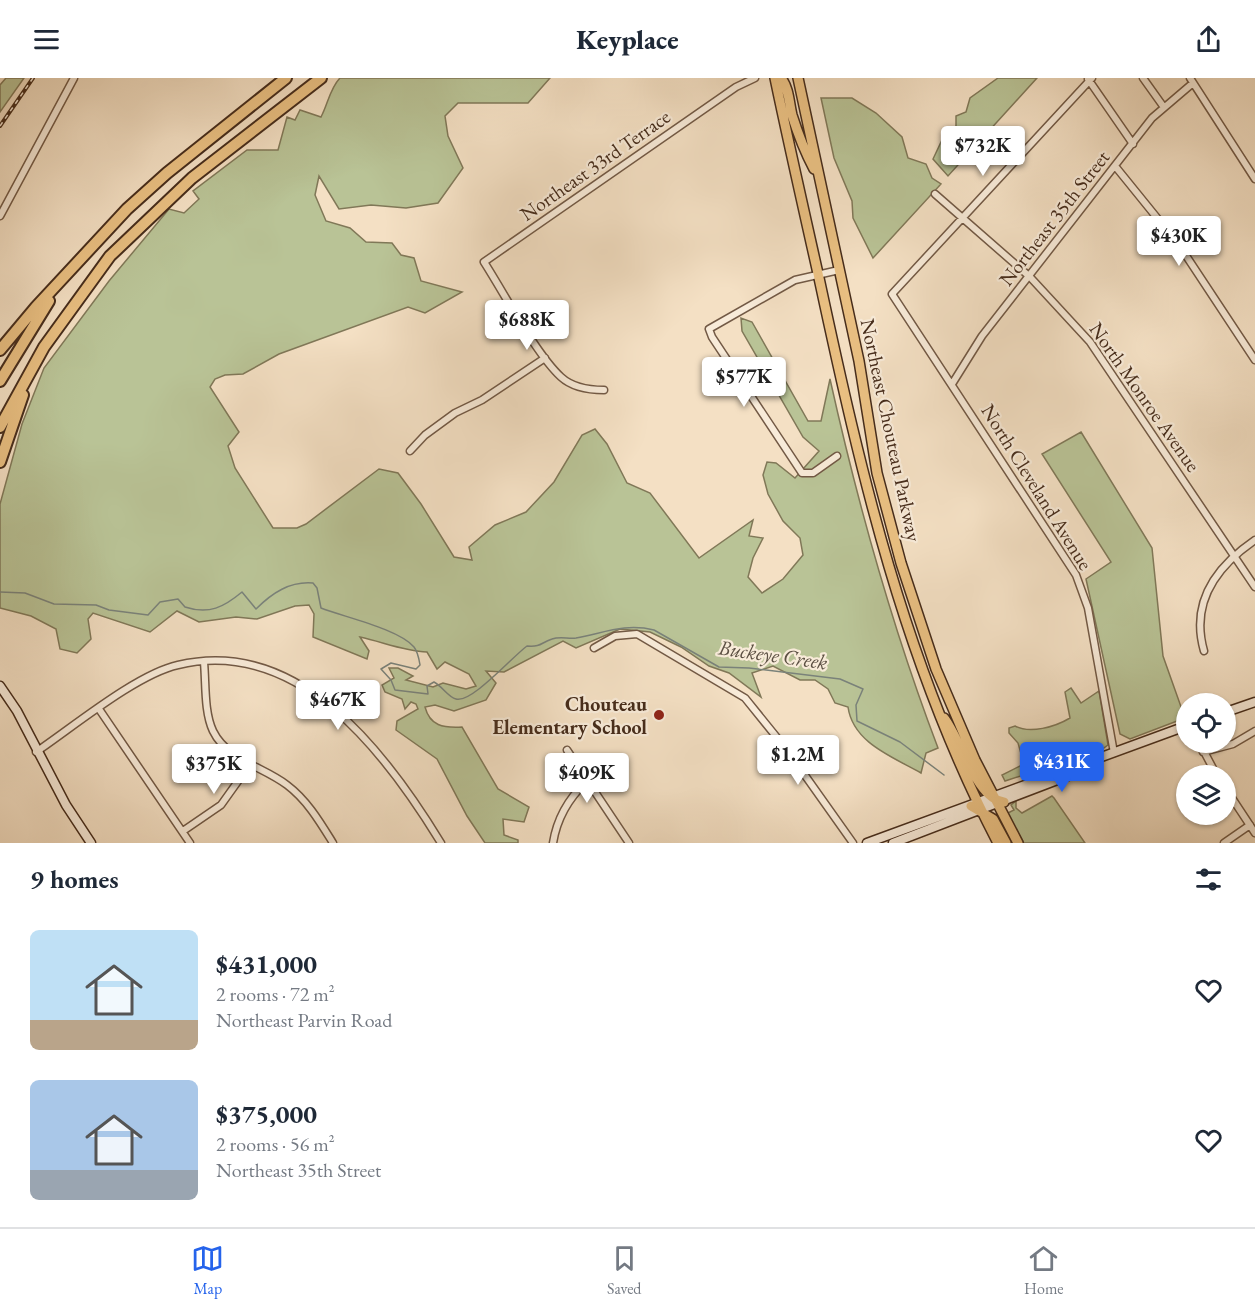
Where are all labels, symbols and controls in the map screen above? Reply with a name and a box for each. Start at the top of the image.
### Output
text: Keyplace [576,22,679,57]
icon: menu [30,23,63,56]
icon: share [1192,23,1225,56]
street label: Northeast 33rd Terrace [515,103,675,227]
pin: $732K [941,126,1025,177]
text: $732K [955,132,1011,158]
street label: Northeast 35th Street [993,144,1116,291]
pin: $430K [1137,216,1221,267]
text: $430K [1151,222,1207,248]
pin: $688K [485,300,569,351]
text: $688K [499,306,555,332]
street label: Northeast Chouteau Parkway [855,316,927,544]
street label: North Monroe Avenue [1084,317,1206,477]
pin: $577K [702,357,786,408]
text: $577K [716,363,772,389]
street label: North Cleveland Avenue [975,399,1099,575]
water label: Buckeye Creek [716,633,830,676]
pin: $467K [296,680,380,731]
text: $467K [310,686,366,712]
place label: Chouteau Elementary School [493,691,647,740]
map controls [1176,693,1236,825]
button: locate [1176,693,1236,753]
marker: Chouteau Elementary School [652,708,666,722]
pin: $1.2M [756,735,840,786]
text: $1.2M [771,741,825,767]
pin: $431K [1020,742,1104,793]
pin: $375K [172,744,256,795]
text: $431K [1034,748,1090,774]
text: $375K [186,750,242,776]
pin: $409K [545,753,629,804]
text: $409K [559,759,615,785]
button: layers [1176,765,1236,825]
text: 9 homes [30,862,119,896]
icon: filters [1192,863,1225,896]
text: $431,000 [216,947,317,981]
icon: home [78,954,150,1026]
icon: heart [1192,974,1225,1007]
text: 2 rooms · 72 m² [216,981,335,1007]
text: Northeast Parvin Road [216,1007,392,1033]
text: $375,000 [216,1097,317,1131]
icon: home [78,1104,150,1176]
icon: heart [1192,1124,1225,1157]
text: 2 rooms · 56 m² [216,1131,335,1157]
text: Northeast 35th Street [216,1157,381,1183]
tab: Map [191,1242,224,1299]
tab: Saved [607,1242,641,1299]
tab: Home [1024,1242,1064,1299]

